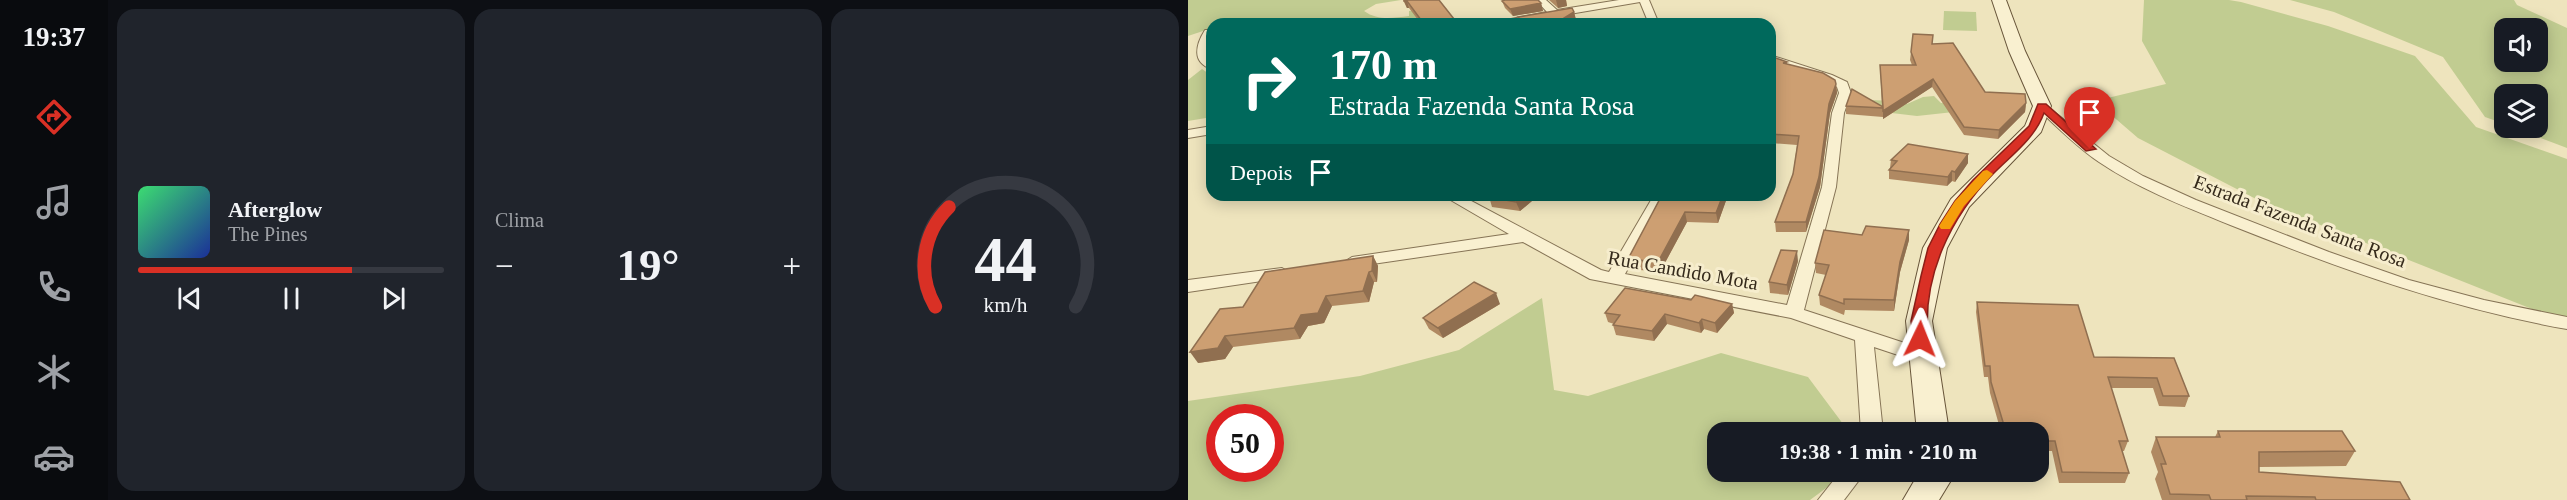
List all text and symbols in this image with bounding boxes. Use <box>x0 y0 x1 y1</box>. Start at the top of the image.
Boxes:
map controls <box>2494 18 2548 138</box>
button: sound <box>2494 18 2548 72</box>
text: 19:37 <box>23 22 86 52</box>
icon: right <box>1230 42 1308 120</box>
text: 170 m <box>1329 42 1438 88</box>
button: layers <box>2494 84 2548 138</box>
pin <box>2064 87 2115 149</box>
text: Estrada Fazenda Santa Rosa <box>1329 91 1634 121</box>
icon: directions <box>33 96 75 138</box>
icon: arrive <box>2073 96 2106 129</box>
icon: arrive <box>1304 156 1337 189</box>
text: Depois <box>1230 160 1292 185</box>
street label: Estrada Fazenda Santa Rosa <box>2191 170 2410 272</box>
icon: music <box>33 181 75 223</box>
text: Afterglow <box>228 197 322 222</box>
text: Clima <box>495 209 544 231</box>
text: The Pines <box>228 223 307 245</box>
text: 44 <box>974 225 1036 294</box>
text: 19° <box>617 240 680 290</box>
street label: Rua Candido Mota <box>1606 246 1760 294</box>
text: − <box>495 248 514 284</box>
text: + <box>782 248 801 284</box>
icon: phone <box>33 266 75 308</box>
icon: previous <box>173 282 206 315</box>
icon: pause <box>275 282 308 315</box>
icon: next <box>377 282 410 315</box>
text: km/h <box>983 293 1027 317</box>
position arrow <box>1888 307 1952 371</box>
icon: climate <box>33 351 75 393</box>
speed limit sign: 50 <box>1206 404 1284 482</box>
icon: car <box>33 436 75 478</box>
text: 19:38 · 1 min · 210 m <box>1779 439 1977 464</box>

